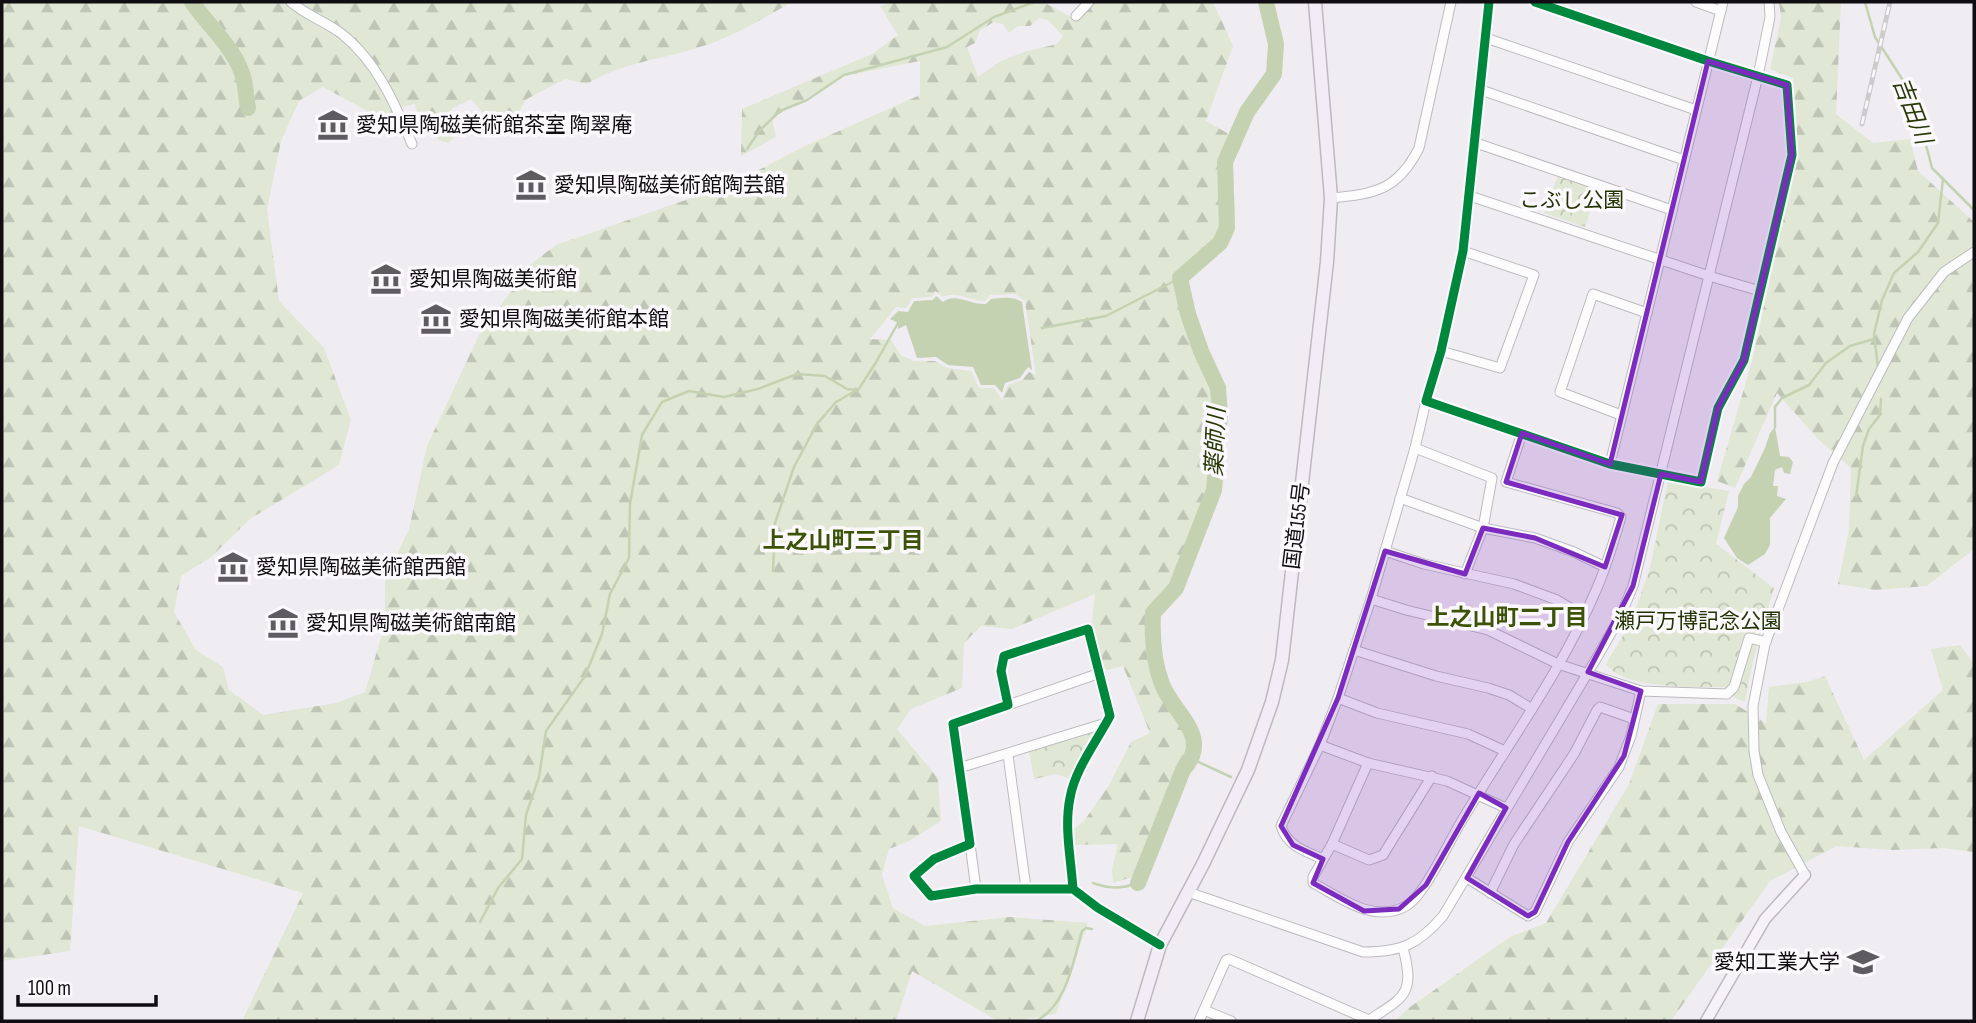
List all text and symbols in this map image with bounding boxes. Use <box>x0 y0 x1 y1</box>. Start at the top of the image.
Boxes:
water label: 吉田川 <box>1887 74 1939 151</box>
museum icon: 愛知県陶磁美術館茶室 陶翠庵 <box>316 108 350 142</box>
place label: 愛知県陶磁美術館茶室 陶翠庵 <box>356 113 632 138</box>
museum icon: 愛知県陶磁美術館陶芸館 <box>514 168 548 202</box>
place label: 愛知県陶磁美術館陶芸館 <box>554 173 785 198</box>
park label: こぶし公園 <box>1520 188 1625 213</box>
museum icon: 愛知県陶磁美術館 <box>369 262 403 296</box>
place label: 愛知県陶磁美術館 <box>409 267 577 292</box>
museum icon: 愛知県陶磁美術館本館 <box>419 302 453 336</box>
place label: 愛知県陶磁美術館本館 <box>459 307 669 332</box>
water label: 薬師川 <box>1201 404 1231 477</box>
street label: 国道155号 <box>1279 481 1315 571</box>
district label: 上之山町三丁目 <box>763 527 924 555</box>
museum icon: 愛知県陶磁美術館西館 <box>216 550 250 584</box>
place label: 愛知県陶磁美術館西館 <box>256 555 466 580</box>
district label: 上之山町二丁目 <box>1427 604 1588 632</box>
museum icon: 愛知県陶磁美術館南館 <box>266 606 300 640</box>
park label: 瀬戸万博記念公園 <box>1614 609 1782 634</box>
place label: 愛知県陶磁美術館南館 <box>306 611 516 636</box>
school or university icon: 愛知工業大学 <box>1846 945 1880 979</box>
place label: 愛知工業大学 <box>1714 950 1840 975</box>
scale bar <box>18 964 156 1008</box>
text: 100 m <box>28 976 71 1001</box>

